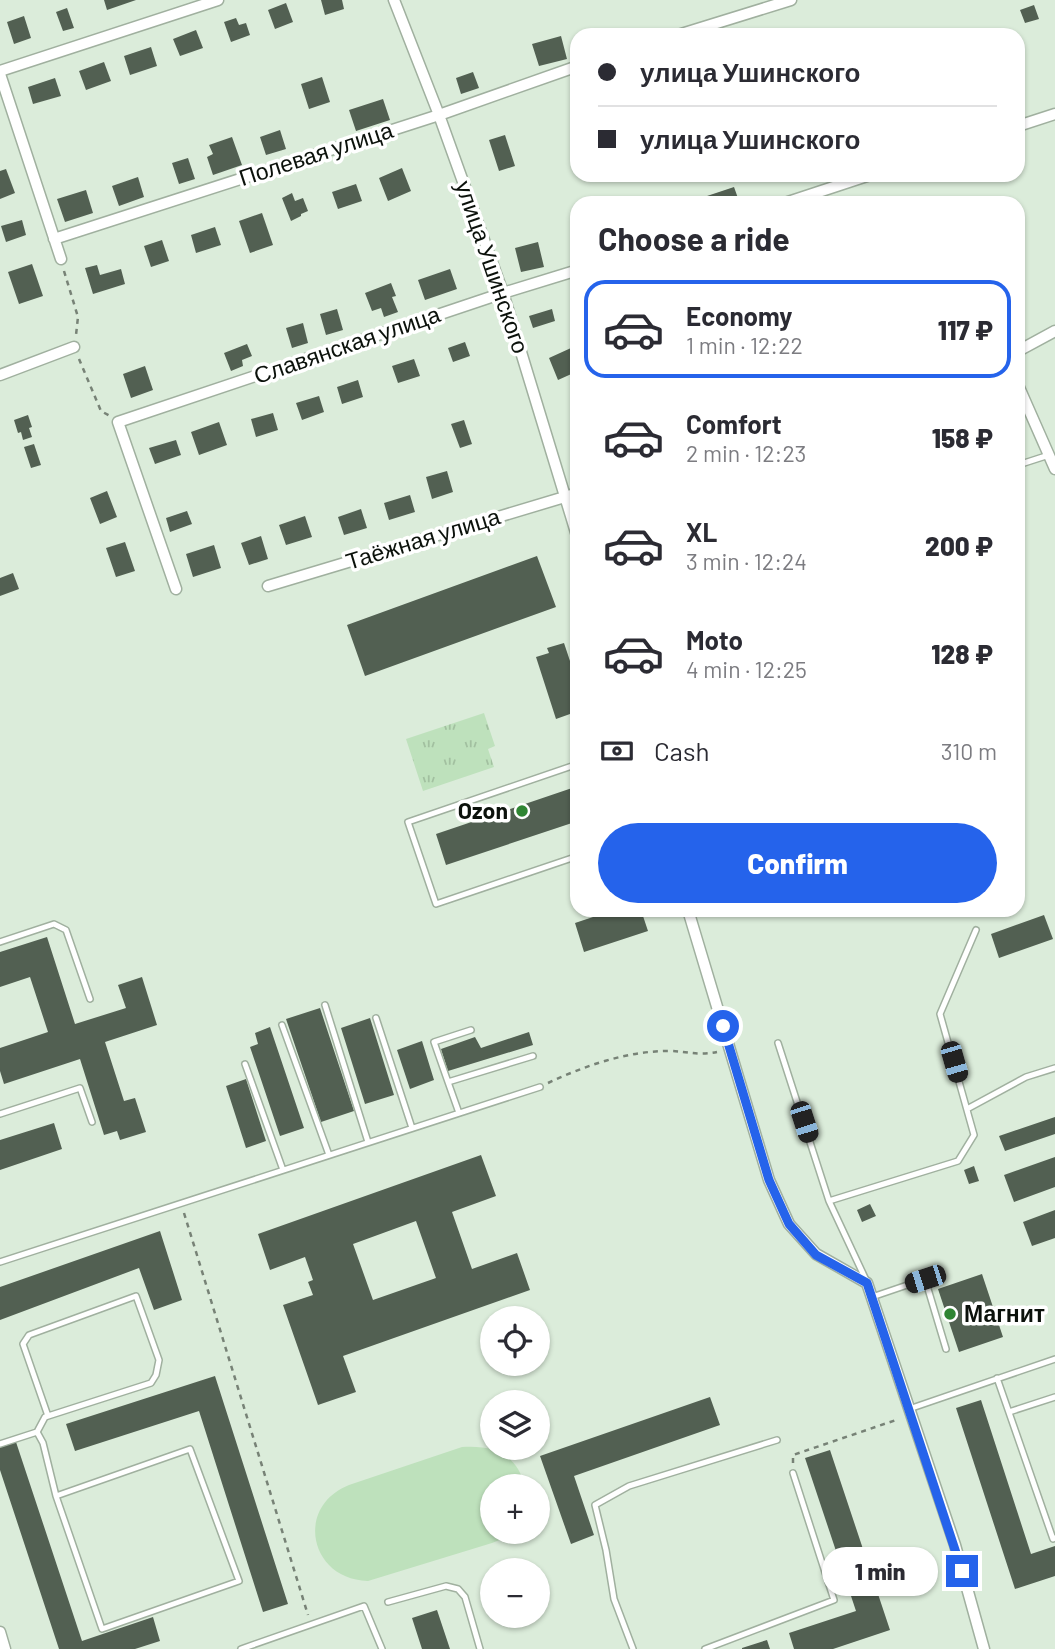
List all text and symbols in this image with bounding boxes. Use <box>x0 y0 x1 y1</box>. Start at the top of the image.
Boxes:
text: улица Ушинского <box>640 56 861 87</box>
street label: Полевая улица <box>235 115 396 191</box>
text: улица Ушинского <box>640 123 861 154</box>
street label: улица Ушинского <box>450 177 536 357</box>
text: Choose a ride <box>598 219 790 257</box>
icon: car <box>602 298 665 361</box>
street label: Славянская улица <box>250 299 444 389</box>
text: Economy <box>686 300 792 331</box>
text: 117 ₽ <box>938 314 993 345</box>
text: 1 min · 12:22 <box>686 331 803 359</box>
icon: car <box>602 406 665 469</box>
text: Comfort <box>686 408 782 439</box>
text: 158 ₽ <box>932 422 993 453</box>
text: 2 min · 12:23 <box>686 439 806 467</box>
street label: Таёжная улица <box>342 501 503 575</box>
icon: car <box>602 514 665 577</box>
text: XL <box>686 516 717 547</box>
text: 200 ₽ <box>925 530 993 561</box>
text: 3 min · 12:24 <box>686 547 807 575</box>
icon: car <box>602 622 665 685</box>
text: Moto <box>686 624 743 655</box>
text: 128 ₽ <box>931 638 993 669</box>
text: 4 min · 12:25 <box>686 655 807 683</box>
icon: cash <box>598 732 636 770</box>
text: Cash <box>654 735 709 766</box>
text: 310 m <box>941 737 997 765</box>
place label: Ozon <box>458 796 508 824</box>
marker: Ozon <box>514 803 530 819</box>
button: Confirm <box>598 823 997 903</box>
route start <box>707 1010 739 1042</box>
car <box>939 1039 970 1085</box>
car <box>788 1099 821 1145</box>
car <box>902 1263 949 1295</box>
place label: Магнит <box>964 1299 1045 1327</box>
map controls <box>480 1306 550 1628</box>
button: locate <box>480 1306 550 1376</box>
marker: Магнит <box>942 1306 958 1322</box>
button: layers <box>480 1390 550 1460</box>
button: + <box>480 1474 550 1544</box>
callout: 1 min <box>822 1546 937 1596</box>
route end <box>946 1555 978 1587</box>
text: 1 min <box>855 1557 905 1585</box>
button: − <box>480 1558 550 1628</box>

